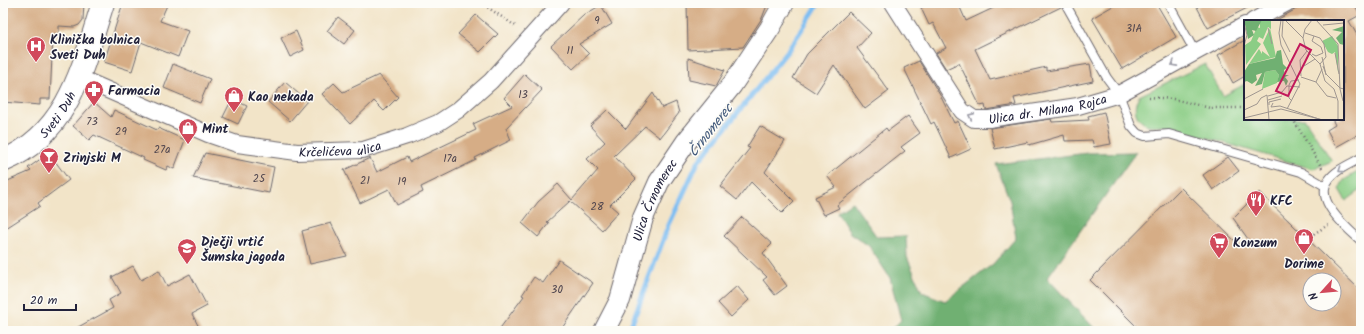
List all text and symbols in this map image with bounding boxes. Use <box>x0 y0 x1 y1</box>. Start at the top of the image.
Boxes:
house number: 9 <box>594 12 600 30</box>
house number: 31A <box>1126 20 1143 38</box>
inset map <box>1244 20 1344 120</box>
place label: Klinička bolnica Sveti Duh <box>50 30 140 66</box>
hospital icon: Klinička bolnica Sveti Duh <box>25 35 47 63</box>
house number: 11 <box>567 42 573 60</box>
one-way arrow <box>1171 59 1178 66</box>
pharmacy icon: Farmacia <box>83 79 105 107</box>
place label: Farmacia <box>108 81 160 102</box>
shop icon: Kao nekada <box>223 85 245 113</box>
house number: 13 <box>518 86 528 104</box>
place label: Kao nekada <box>248 87 314 108</box>
street label: Sveti Duh <box>35 88 83 144</box>
street label: Ulica dr. Milana Rojca <box>987 89 1110 131</box>
water label: Črnomerec <box>683 98 740 162</box>
house number: 73 <box>86 113 98 131</box>
one-way arrow <box>968 113 975 121</box>
shop icon: Mint <box>177 117 199 145</box>
place label: Mint <box>202 119 228 140</box>
house number: 29 <box>115 123 128 141</box>
street label: Krčelićeva ulica <box>298 136 384 164</box>
house number: 27a <box>154 141 170 159</box>
bar icon: Zrinjski M <box>38 146 60 174</box>
place label: Zrinjski M <box>63 148 121 169</box>
house number: 17a <box>443 150 457 168</box>
street label: Ulica Črnomerec <box>628 155 684 244</box>
one-way arrow <box>1338 165 1345 173</box>
house number: 25 <box>253 170 266 188</box>
house number: 21 <box>360 172 370 190</box>
house number: 19 <box>398 173 407 191</box>
restaurant icon: KFC <box>1245 189 1267 217</box>
place label: KFC <box>1270 191 1293 212</box>
house number: 28 <box>590 198 604 216</box>
shop icon: Dorime <box>1293 227 1315 255</box>
supermarket icon: Konzum <box>1208 231 1230 259</box>
place label: Dječji vrtić Šumska jagoda <box>201 232 285 268</box>
place label: Konzum <box>1233 233 1278 254</box>
school or university icon: Dječji vrtić Šumska jagoda <box>176 237 198 265</box>
place label: Dorime <box>1284 254 1324 275</box>
north arrow <box>1302 272 1342 312</box>
house number: 30 <box>551 281 563 299</box>
scale bar <box>24 286 76 312</box>
text: N <box>1304 289 1324 303</box>
text: 20 m <box>30 291 58 310</box>

